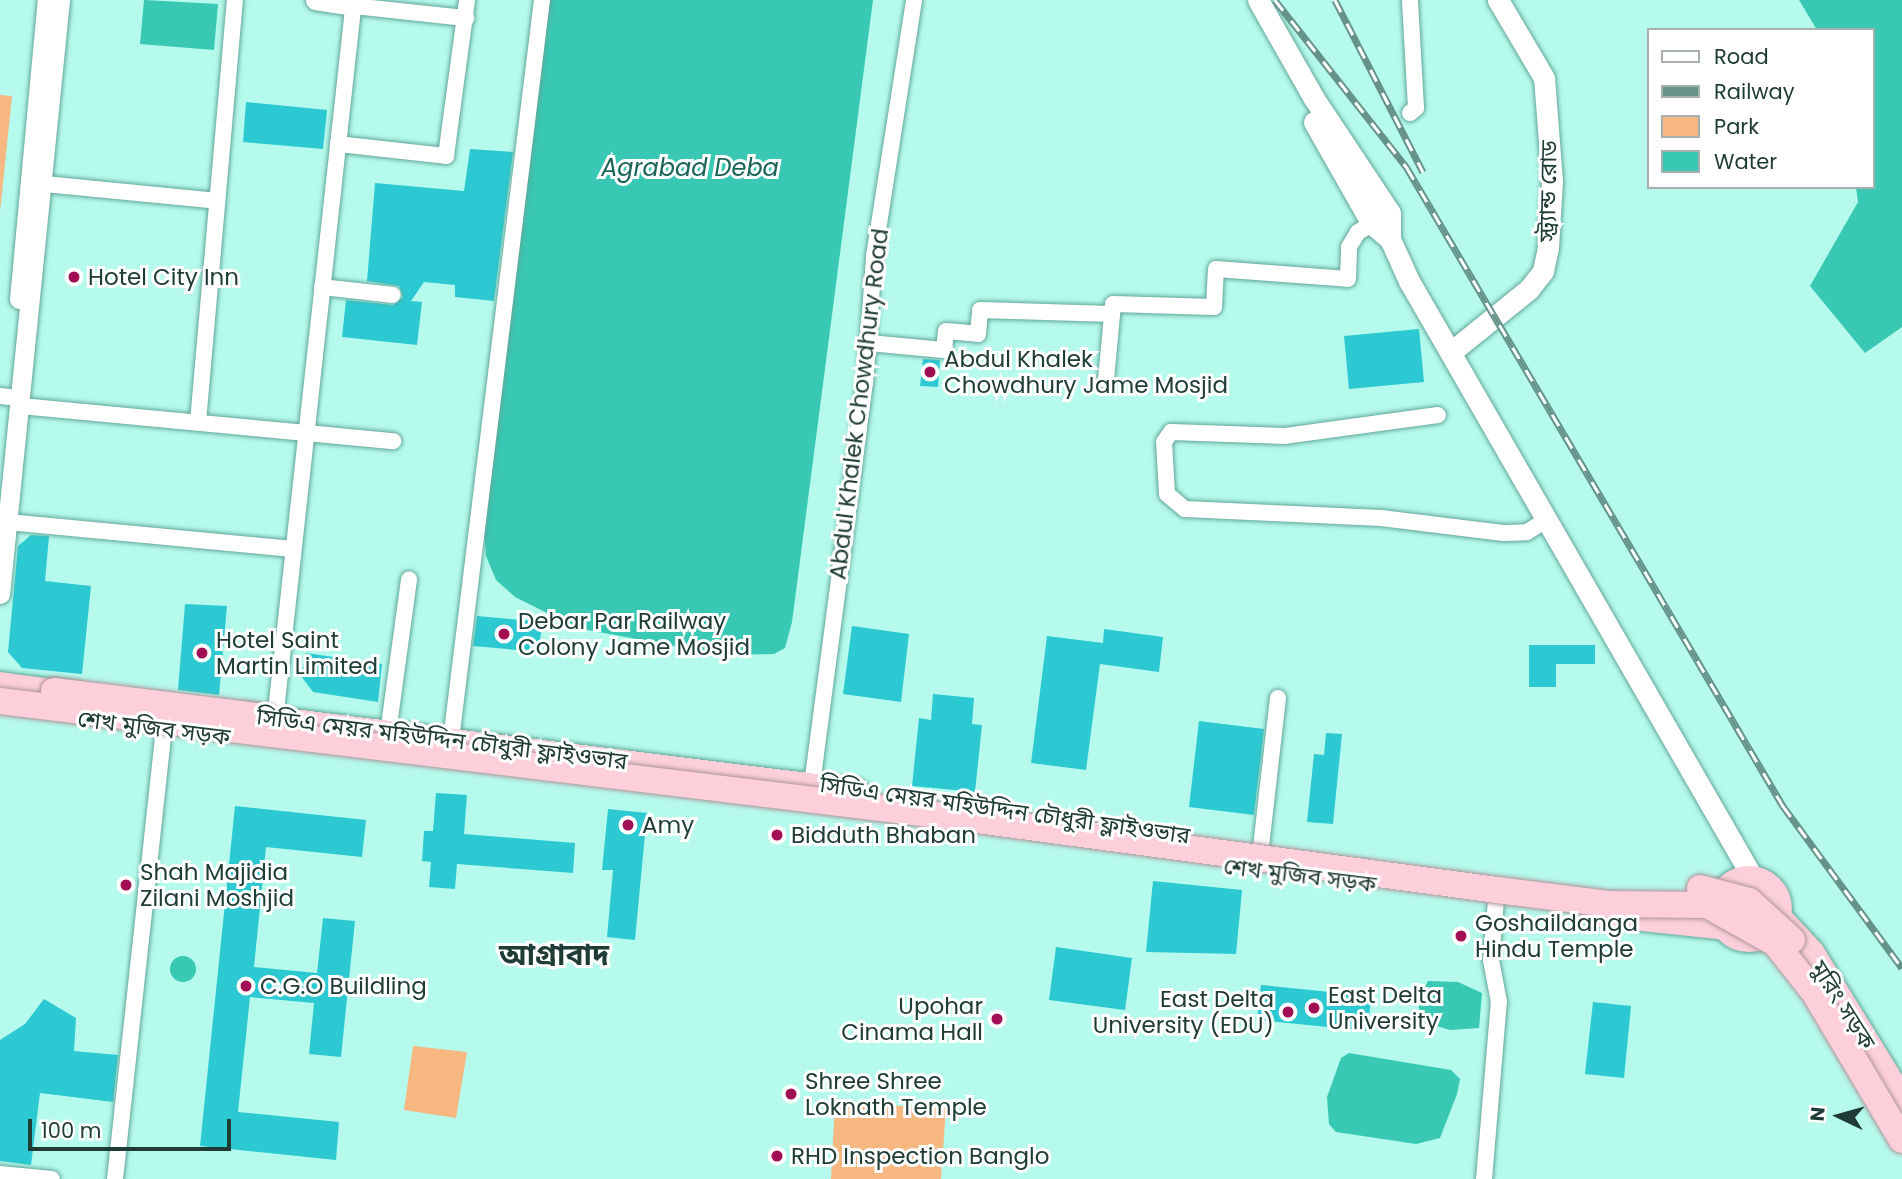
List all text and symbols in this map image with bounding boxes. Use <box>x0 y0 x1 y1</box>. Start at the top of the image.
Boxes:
legend <box>1646 28 1874 189</box>
text: Road <box>1714 42 1769 71</box>
text: Railway <box>1714 77 1795 106</box>
text: Park <box>1714 112 1759 141</box>
street label: স্ট্র্যান্ড রোড <box>1533 140 1563 242</box>
text: Water <box>1714 147 1777 176</box>
water label: Agrabad Deba <box>601 154 779 182</box>
street label: Abdul Khalek Chowdhury Road <box>824 227 894 581</box>
place label: Hotel City Inn <box>88 263 239 291</box>
marker: Hotel City Inn <box>66 269 82 285</box>
place label: Abdul Khalek Chowdhury Jame Mosjid <box>944 345 1228 399</box>
marker: Abdul Khalek Chowdhury Jame Mosjid <box>922 364 938 380</box>
place label: Debar Par Railway Colony Jame Mosjid <box>518 607 750 661</box>
place label: Hotel Saint Martin Limited <box>216 626 378 680</box>
marker: Debar Par Railway Colony Jame Mosjid <box>496 626 512 642</box>
marker: Hotel Saint Martin Limited <box>194 645 210 661</box>
street label: সিডিএ মেয়র মহিউদ্দিন চৌধুরী ফ্লাইওভার <box>255 703 629 775</box>
street label: শেখ মুজিব সড়ক <box>76 705 232 751</box>
street label: সিডিএ মেয়র মহিউদ্দিন চৌধুরী ফ্লাইওভার <box>818 770 1192 850</box>
place label: Amy <box>642 811 694 839</box>
marker: Amy <box>620 817 636 833</box>
place label: Bidduth Bhaban <box>791 821 976 849</box>
marker: Bidduth Bhaban <box>769 827 785 843</box>
street label: শেখ মুজিব সড়ক <box>1222 852 1378 898</box>
place label: Shah Majidia Zilani Moshjid <box>140 858 294 912</box>
marker: Shah Majidia Zilani Moshjid <box>118 877 134 893</box>
place label: Goshaildanga Hindu Temple <box>1475 909 1638 963</box>
marker: Goshaildanga Hindu Temple <box>1453 928 1469 944</box>
district label: আগ্রাবাদ <box>499 937 609 973</box>
street label: মুরিং সড়ক <box>1805 956 1881 1054</box>
place label: C.G.O Buildling <box>260 972 427 1000</box>
marker: C.G.O Buildling <box>238 978 254 994</box>
place label: East Delta University <box>1328 981 1442 1035</box>
place label: East Delta University (EDU) <box>1093 985 1274 1039</box>
place label: Upohar Cinama Hall <box>841 992 983 1046</box>
marker: East Delta University <box>1306 1000 1322 1016</box>
marker: East Delta University (EDU) <box>1280 1004 1296 1020</box>
marker: Upohar Cinama Hall <box>989 1011 1005 1027</box>
place label: Shree Shree Loknath Temple <box>805 1067 987 1121</box>
north arrow <box>1804 1081 1874 1151</box>
marker: Shree Shree Loknath Temple <box>783 1086 799 1102</box>
scale bar <box>32 1106 234 1150</box>
text: N <box>1804 1106 1832 1122</box>
text: 100 m <box>41 1116 101 1145</box>
place label: RHD Inspection Banglo <box>791 1142 1049 1170</box>
marker: RHD Inspection Banglo <box>769 1148 785 1164</box>

